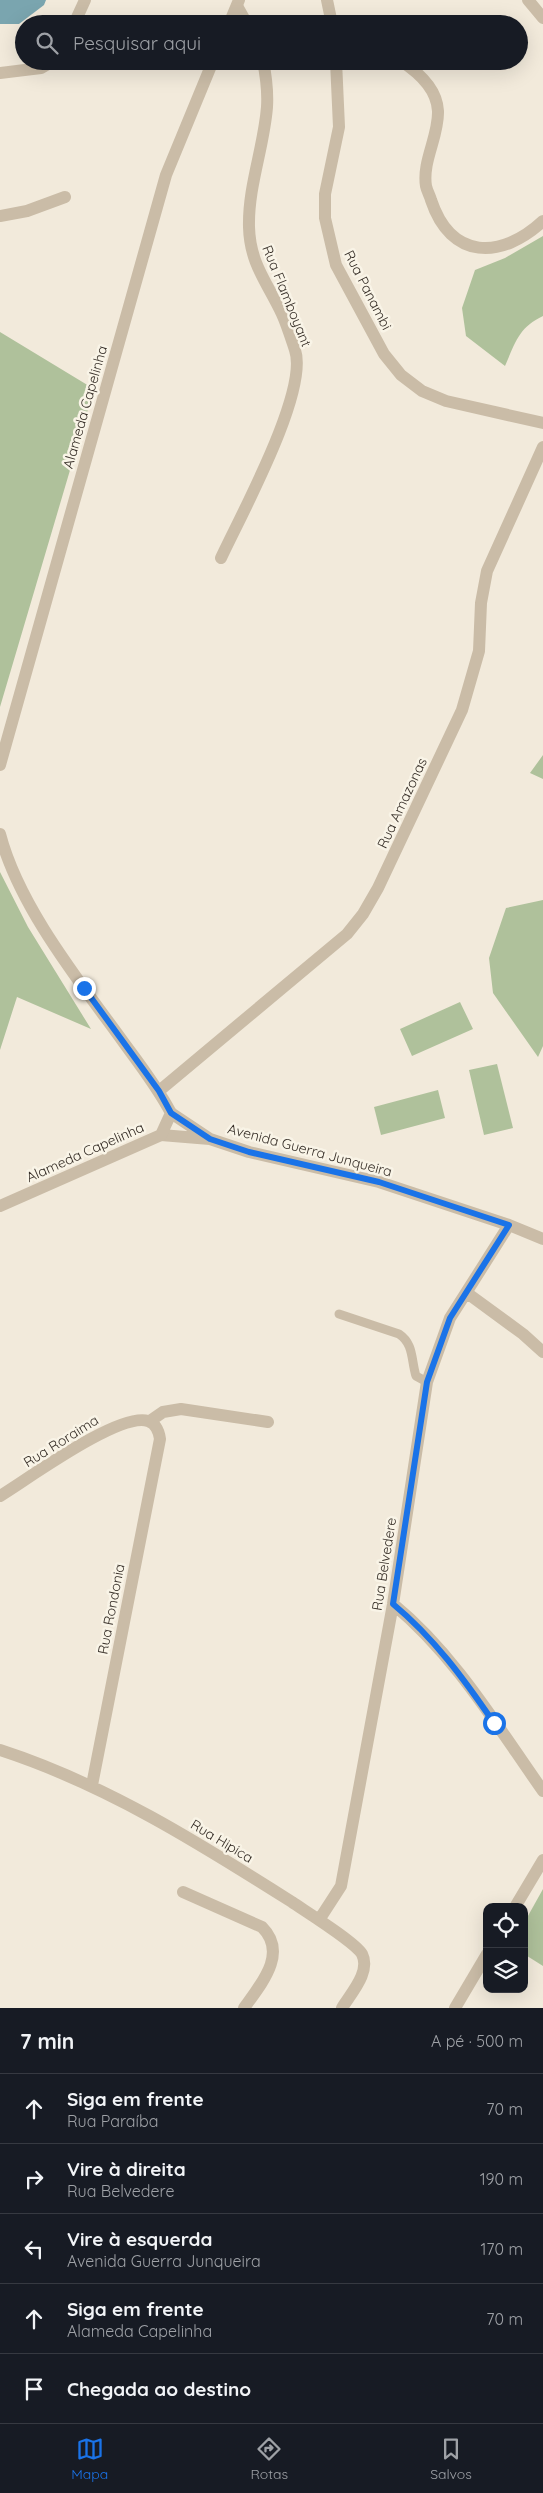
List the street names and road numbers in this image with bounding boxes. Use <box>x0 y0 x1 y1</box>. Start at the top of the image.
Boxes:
street label: Rua Flamboyant <box>258 243 316 350</box>
street label: Rua Panambi <box>340 247 396 333</box>
street label: Alameda Capelinha <box>59 343 111 471</box>
street label: Rua Amazonas <box>373 755 431 851</box>
street label: Alameda Capelinha <box>23 1118 147 1186</box>
street label: Avenida Guerra Junqueira <box>226 1119 394 1181</box>
street label: Rua Roraima <box>20 1411 102 1471</box>
street label: Rua Belvedere <box>368 1516 400 1612</box>
street label: Rua Rondonia <box>93 1562 129 1656</box>
street label: Rua Hipica <box>187 1815 257 1867</box>

